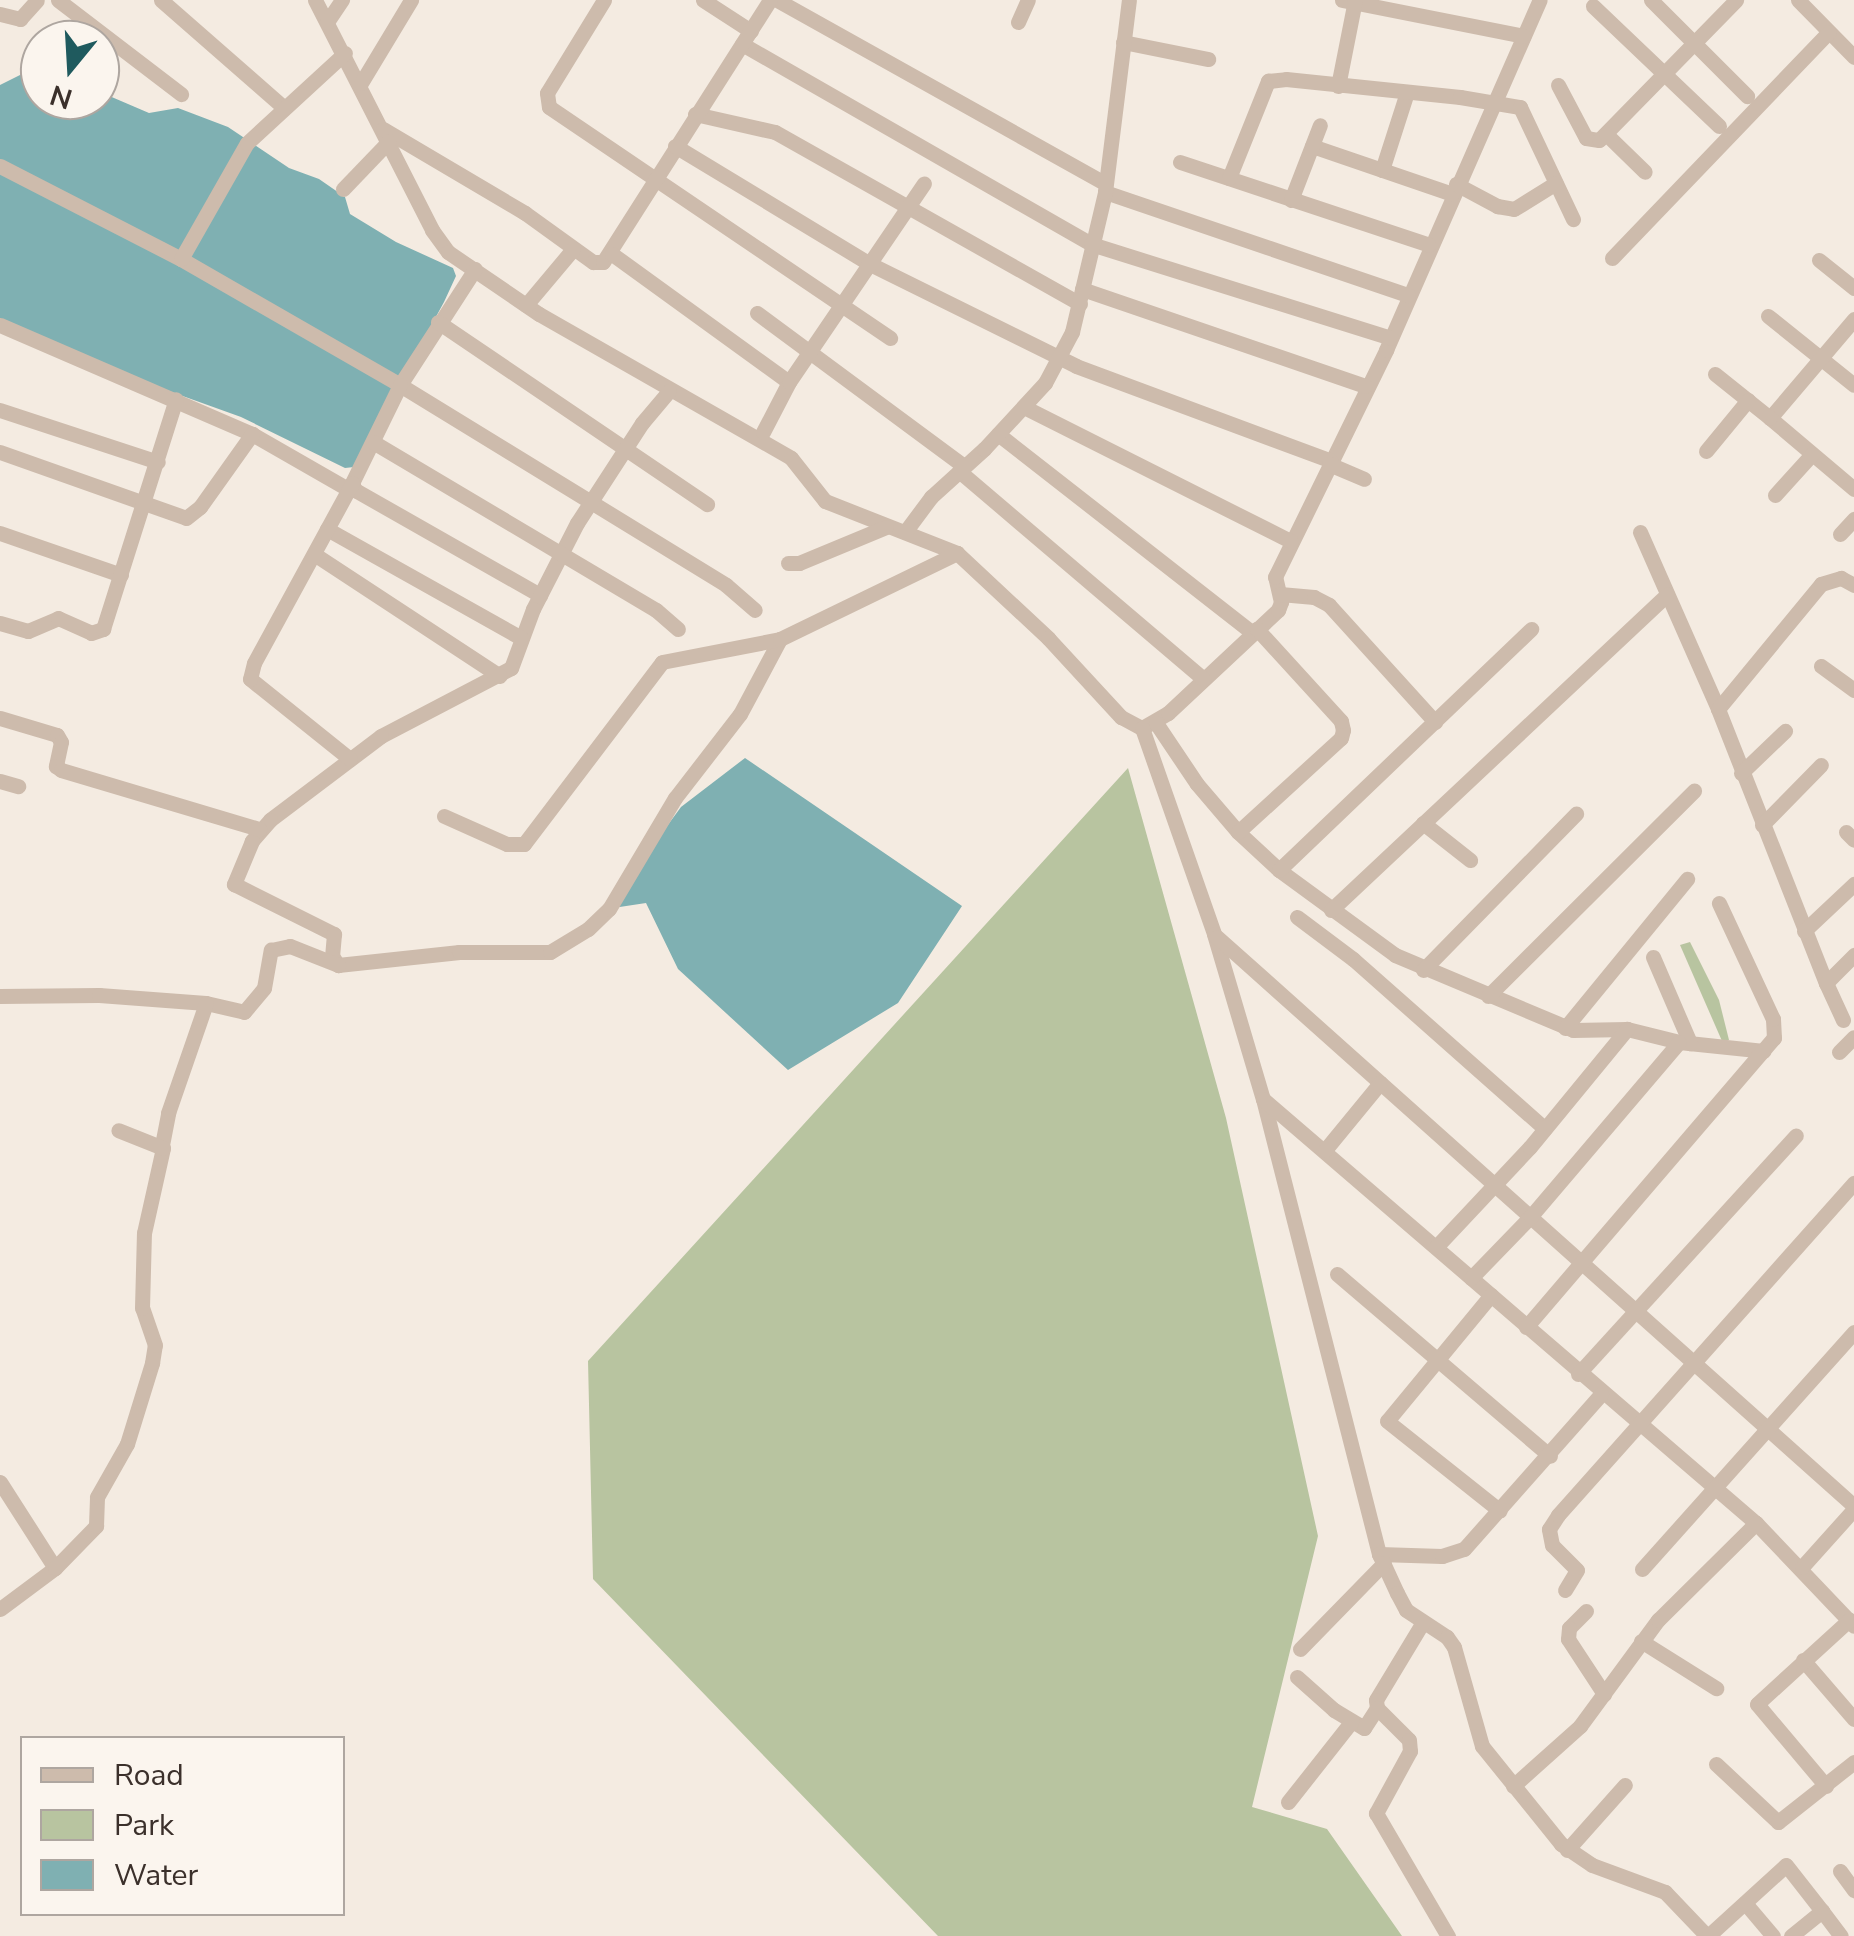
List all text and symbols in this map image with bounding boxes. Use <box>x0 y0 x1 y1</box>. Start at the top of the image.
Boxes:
north arrow <box>20 20 120 120</box>
text: N <box>46 75 77 118</box>
legend <box>20 1736 345 1916</box>
text: Road <box>114 1755 184 1796</box>
text: Park <box>114 1805 174 1846</box>
text: Water <box>114 1855 198 1896</box>

